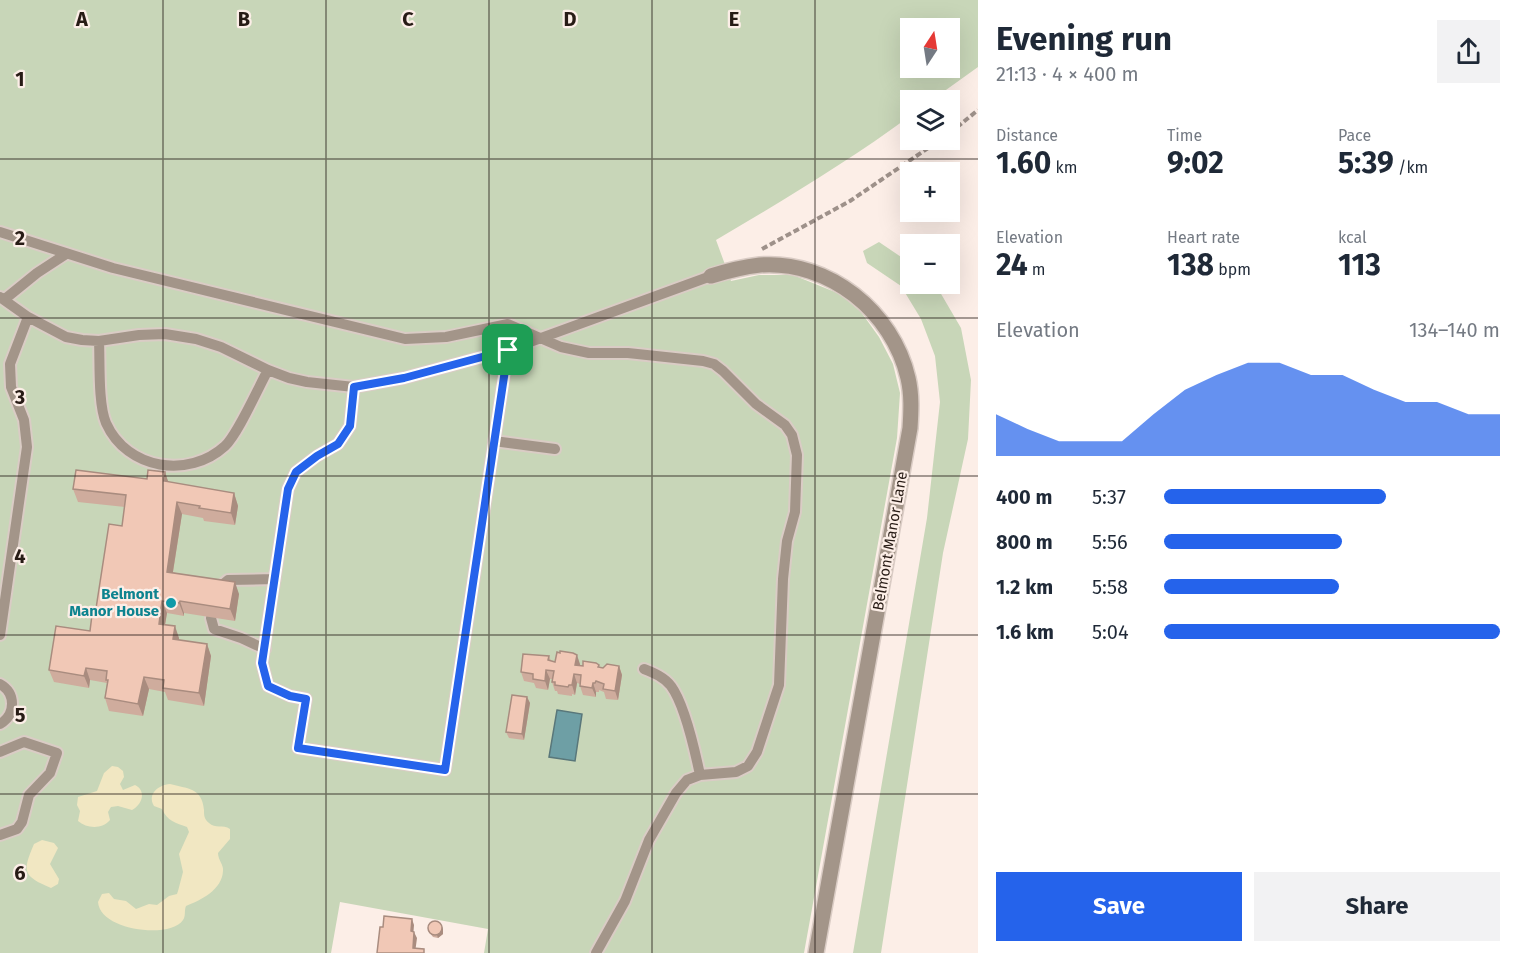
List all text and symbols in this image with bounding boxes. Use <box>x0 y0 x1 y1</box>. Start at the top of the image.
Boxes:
text: A <box>75 7 89 31</box>
text: B <box>238 7 250 31</box>
text: C <box>402 7 414 31</box>
text: D <box>563 7 577 31</box>
text: E <box>729 7 739 31</box>
north arrow <box>900 18 960 78</box>
map controls <box>900 18 960 294</box>
text: Evening run <box>996 19 1172 59</box>
button: share <box>1437 20 1500 83</box>
text: 21:13 · 4 × 400 m <box>996 62 1139 86</box>
text: 1 <box>15 67 25 91</box>
button: layers <box>900 90 960 150</box>
text: Distance <box>996 126 1058 145</box>
text: Time <box>1167 126 1202 145</box>
text: Pace <box>1338 126 1371 145</box>
text: 1.60 <box>996 145 1051 181</box>
text: 9:02 <box>1167 145 1224 181</box>
text: 5:39 <box>1338 145 1394 181</box>
text: km <box>1051 158 1077 177</box>
text: /km <box>1394 158 1428 177</box>
button: + <box>900 162 960 222</box>
text: 2 <box>15 226 25 250</box>
text: Elevation <box>996 228 1063 247</box>
text: Heart rate <box>1167 228 1240 247</box>
text: kcal <box>1338 228 1367 247</box>
button: − <box>900 234 960 294</box>
text: 24 <box>996 247 1028 283</box>
text: 138 <box>1167 247 1214 283</box>
text: 113 <box>1338 247 1381 283</box>
text: m <box>1028 260 1046 279</box>
text: bpm <box>1214 260 1251 279</box>
text: Elevation <box>996 318 1080 342</box>
text: 134–140 m <box>1409 318 1500 342</box>
pin <box>482 324 533 375</box>
icon: arrive <box>491 333 524 366</box>
text: 3 <box>14 385 25 409</box>
street label: Belmont Manor Lane <box>869 470 911 612</box>
text: 400 m <box>996 485 1052 509</box>
text: 5:37 <box>1092 485 1126 509</box>
text: 800 m <box>996 530 1053 554</box>
text: 5:56 <box>1092 530 1128 554</box>
text: 4 <box>14 544 26 568</box>
text: 1.2 km <box>996 575 1053 599</box>
text: 5:58 <box>1092 575 1128 599</box>
place label: Belmont Manor House <box>69 585 159 620</box>
marker: Belmont Manor House <box>164 596 178 610</box>
text: 1.6 km <box>996 620 1054 644</box>
text: 5:04 <box>1092 620 1129 644</box>
text: 5 <box>15 703 26 727</box>
text: 6 <box>14 861 26 885</box>
button: Save <box>996 872 1242 941</box>
button: Share <box>1254 872 1500 941</box>

